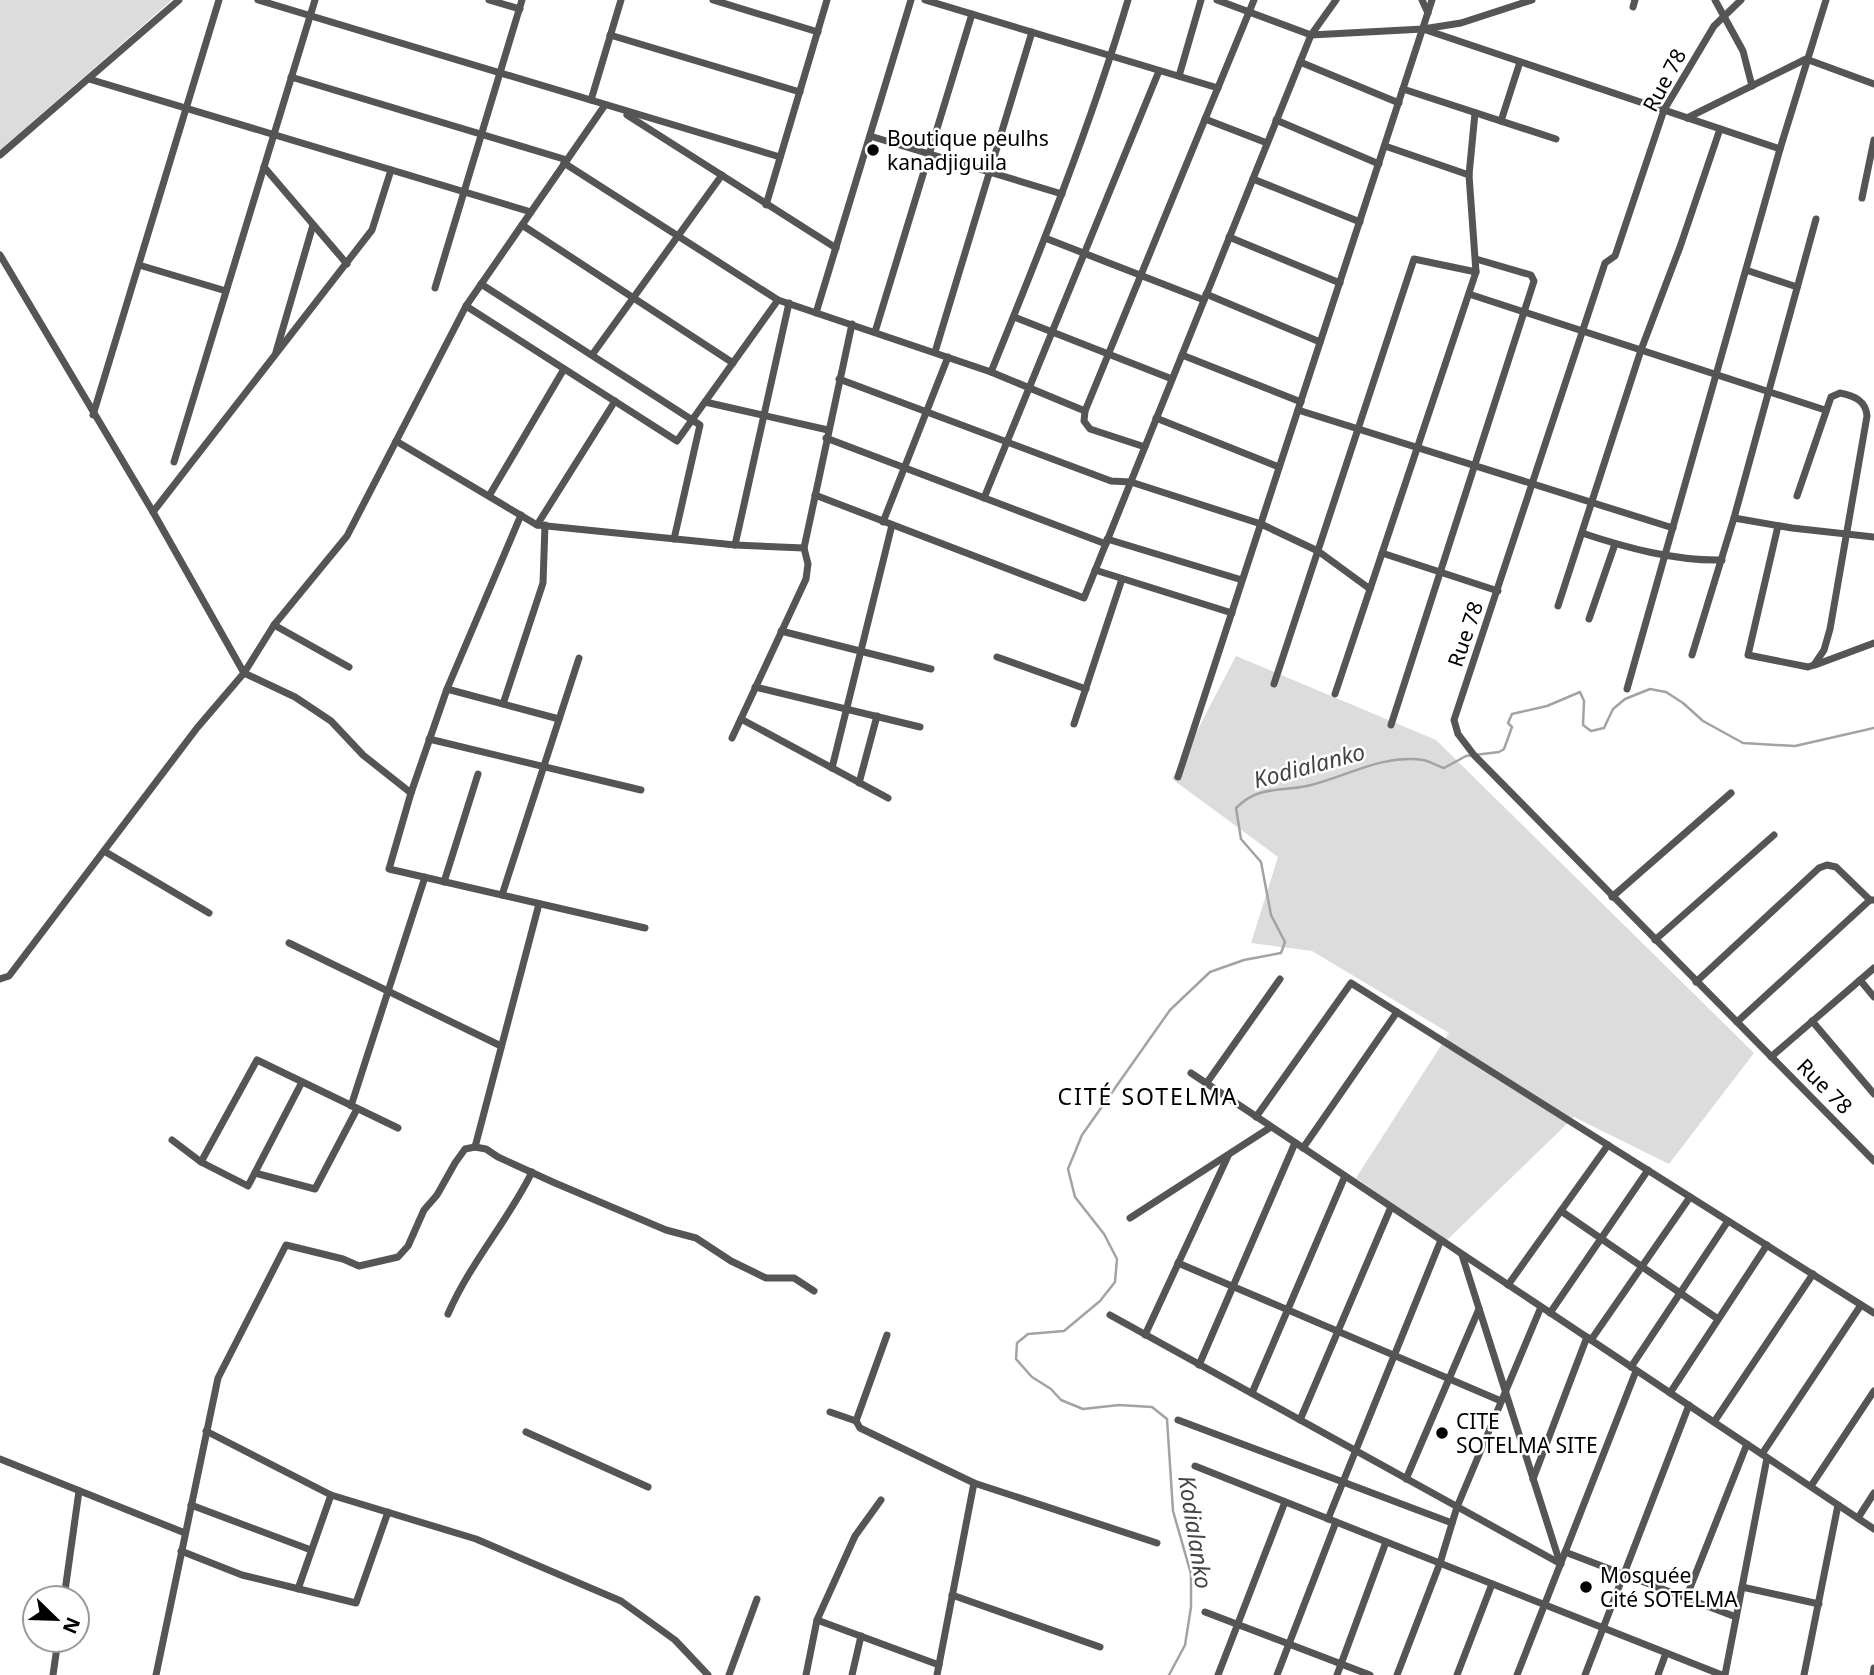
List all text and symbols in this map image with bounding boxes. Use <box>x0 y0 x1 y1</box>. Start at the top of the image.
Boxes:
street label: Rue 78 <box>1636 44 1692 116</box>
place label: Boutique peulhs kanadjiguila <box>887 124 1049 176</box>
marker: Boutique peulhs kanadjiguila <box>865 142 881 158</box>
street label: Rue 78 <box>1441 598 1489 670</box>
water label: Kodialanko <box>1250 735 1368 795</box>
street label: Rue 78 <box>1791 1052 1859 1120</box>
district label: CITÉ SOTELMA <box>1058 1080 1238 1112</box>
place label: CITE SOTELMA SITE <box>1456 1407 1598 1459</box>
marker: CITE SOTELMA SITE <box>1434 1425 1450 1441</box>
water label: Kodialanko <box>1171 1473 1221 1591</box>
place label: Mosquée Cité SOTELMA <box>1600 1561 1738 1613</box>
marker: Mosquée Cité SOTELMA <box>1578 1579 1594 1595</box>
north arrow <box>21 1584 91 1654</box>
text: N <box>57 1613 87 1638</box>

